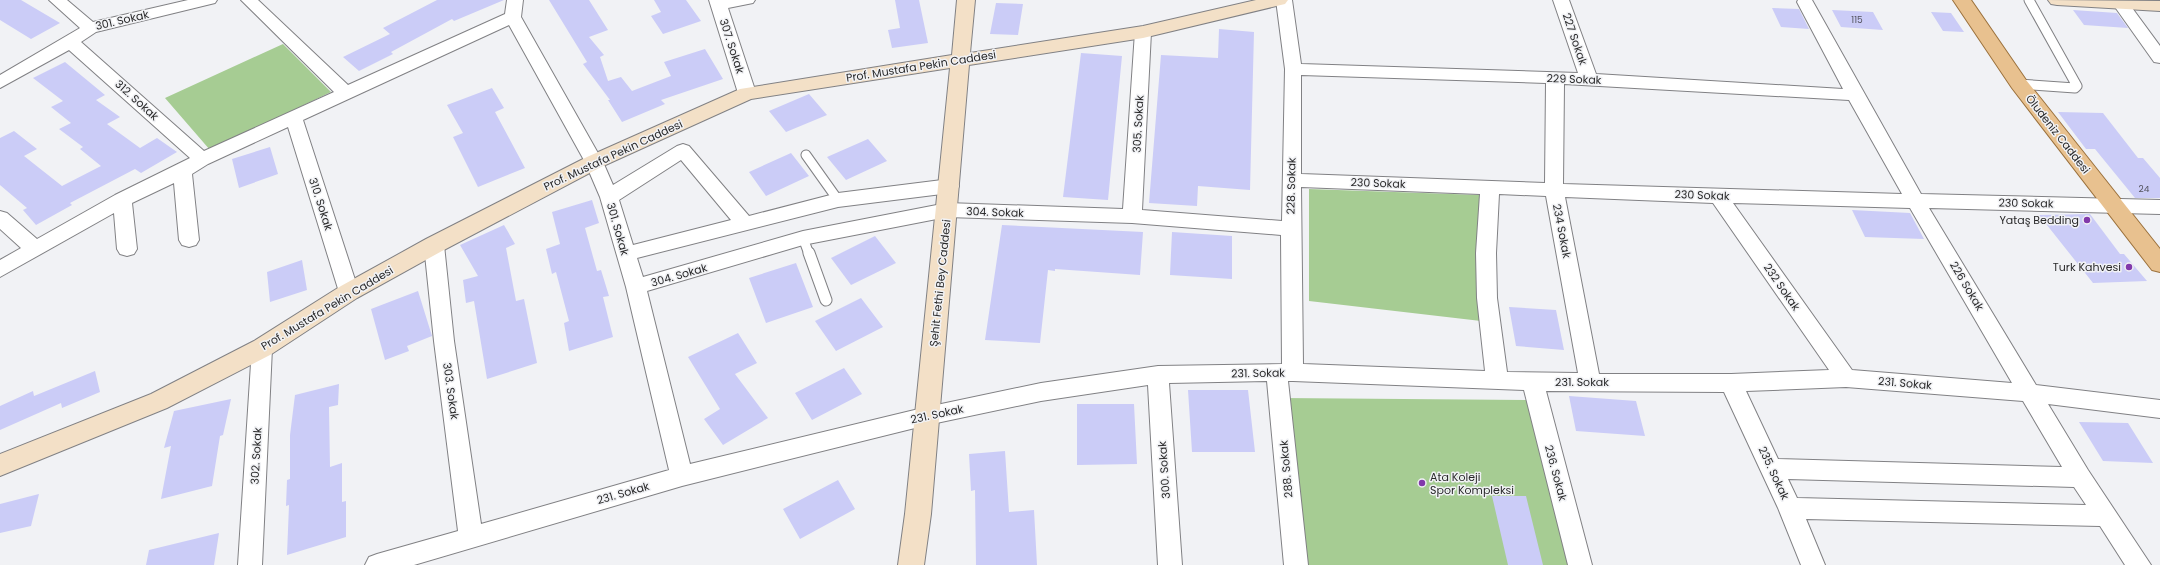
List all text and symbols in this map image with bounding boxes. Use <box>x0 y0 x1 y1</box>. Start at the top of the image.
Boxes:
street label: 301. Sokak <box>94 6 151 34</box>
street label: 227 Sokak <box>1559 11 1591 67</box>
house number: 115 <box>1851 14 1863 26</box>
street label: 307. Sokak <box>716 16 749 76</box>
street label: Prof. Mustafa Pekin Caddesi <box>845 46 997 86</box>
street label: 229 Sokak <box>1546 70 1602 88</box>
street label: 312. Sokak <box>112 76 163 124</box>
street label: Öludeniz Caddesi <box>2022 91 2094 177</box>
street label: 305. Sokak <box>1128 94 1148 153</box>
street label: Prof. Mustafa Pekin Caddesi <box>541 116 685 194</box>
street label: 228. Sokak <box>1283 157 1300 215</box>
street label: 230 Sokak <box>1350 174 1406 192</box>
street label: 310. Sokak <box>305 176 337 233</box>
house number: 24 <box>2139 183 2150 195</box>
street label: 230 Sokak <box>1674 186 1730 204</box>
street label: 230 Sokak <box>1998 195 2054 211</box>
street label: 301. Sokak <box>603 201 633 258</box>
street label: 304. Sokak <box>966 203 1024 221</box>
street label: 234 Sokak <box>1549 203 1575 260</box>
place label: Yataş Bedding <box>1999 212 2079 228</box>
marker: Yataş Bedding <box>2082 215 2092 225</box>
street label: Şehit Fethi Bey Caddesi <box>925 218 955 347</box>
street label: 226 Sokak <box>1946 258 1988 314</box>
street label: 304. Sokak <box>649 259 709 291</box>
place label: Turk Kahvesi <box>2053 259 2121 275</box>
street label: 232 Sokak <box>1760 260 1804 314</box>
street label: Prof. Mustafa Pekin Caddesi <box>258 262 396 354</box>
marker: Turk Kahvesi <box>2124 262 2134 272</box>
street label: 303. Sokak <box>439 361 463 421</box>
street label: 231. Sokak <box>1231 365 1285 381</box>
street label: 231. Sokak <box>1877 373 1933 393</box>
street label: 231. Sokak <box>1555 374 1609 390</box>
street label: 231. Sokak <box>909 401 965 427</box>
street label: 302. Sokak <box>247 427 266 485</box>
street label: 288. Sokak <box>1275 439 1296 498</box>
street label: 300. Sokak <box>1154 440 1174 499</box>
street label: 236. Sokak <box>1541 443 1571 503</box>
street label: 235. Sokak <box>1755 444 1793 503</box>
place label: Ata Koleji Spor Kompleksi <box>1430 469 1514 498</box>
street label: 231. Sokak <box>595 478 651 508</box>
marker: Ata Koleji Spor Kompleksi <box>1417 478 1427 488</box>

